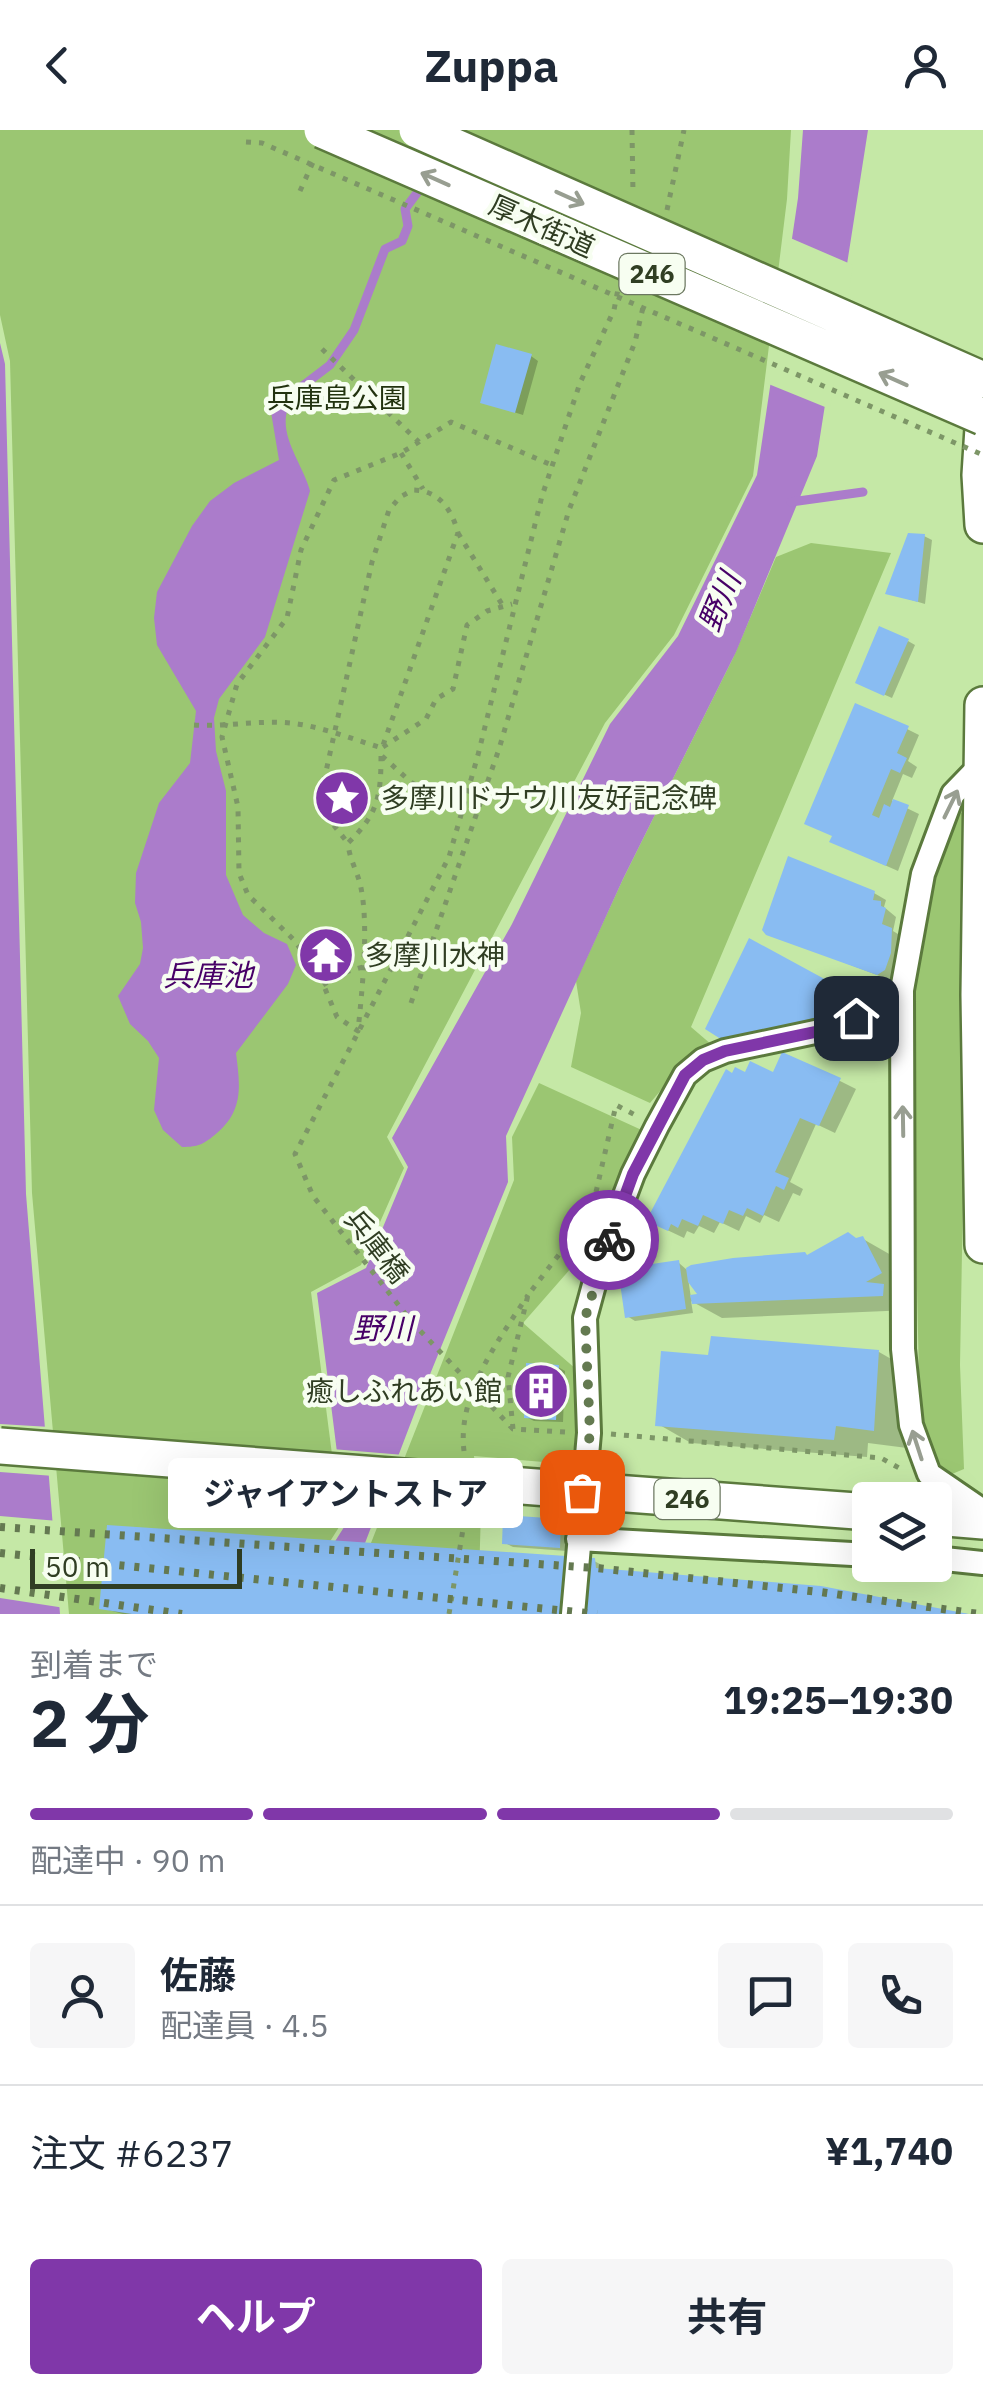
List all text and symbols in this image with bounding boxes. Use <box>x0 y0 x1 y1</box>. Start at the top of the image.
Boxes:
text: Zuppa <box>424 36 559 94</box>
icon: back <box>30 38 85 93</box>
icon: person <box>898 38 953 93</box>
one-way arrow <box>420 169 451 187</box>
street label: 厚木街道 <box>484 186 601 265</box>
one-way arrow <box>554 190 585 208</box>
road number: 246 <box>620 254 684 294</box>
one-way arrow <box>878 369 909 387</box>
park label: 兵庫島公園 <box>267 379 407 416</box>
water label: 野川 <box>689 563 749 637</box>
place icon: 多摩川ドナウ川友好記念碑 <box>312 768 372 828</box>
place label: 多摩川ドナウ川友好記念碑 <box>381 779 717 816</box>
one-way arrow <box>943 789 962 819</box>
temple icon: 多摩川水神 <box>296 925 356 985</box>
place label: 多摩川水神 <box>365 936 505 973</box>
water label: 兵庫池 <box>163 955 256 994</box>
pin <box>814 976 899 1061</box>
icon: home <box>829 991 884 1046</box>
one-way arrow <box>894 1105 912 1138</box>
courier <box>559 1190 659 1290</box>
street label: 兵庫橋 <box>337 1201 418 1290</box>
icon: bike <box>582 1213 637 1268</box>
water label: 野川 <box>353 1308 416 1347</box>
building icon: 癒しふれあい館 <box>511 1361 571 1421</box>
place label: 癒しふれあい館 <box>306 1372 502 1409</box>
one-way arrow <box>906 1429 924 1461</box>
pin <box>540 1450 625 1535</box>
callout: ジャイアントストア <box>167 1457 522 1527</box>
icon: bag <box>555 1465 610 1520</box>
text: ジャイアントストア <box>203 1472 488 1514</box>
road number: 246 <box>654 1479 720 1519</box>
map controls <box>852 1482 952 1582</box>
button: layers <box>852 1482 952 1582</box>
scale bar <box>30 1544 242 1588</box>
text: 50 m <box>45 1548 110 1585</box>
text: 到着まで <box>30 1643 158 1685</box>
text: 19:25–19:30 <box>723 1675 953 1724</box>
text: 2 分 <box>30 1680 149 1765</box>
text: 配達中 · 90 m <box>30 1839 225 1881</box>
button: person <box>30 1943 135 2048</box>
button: chat <box>718 1943 823 2048</box>
button: phone <box>848 1943 953 2048</box>
text: 佐藤 <box>160 1950 236 1999</box>
text: 配達員 · 4.5 <box>160 2004 329 2046</box>
text: ¥1,740 <box>825 2126 953 2175</box>
text: 注文 #6237 <box>30 2128 233 2177</box>
button: ヘルプ <box>30 2259 482 2374</box>
button: 共有 <box>502 2259 953 2374</box>

